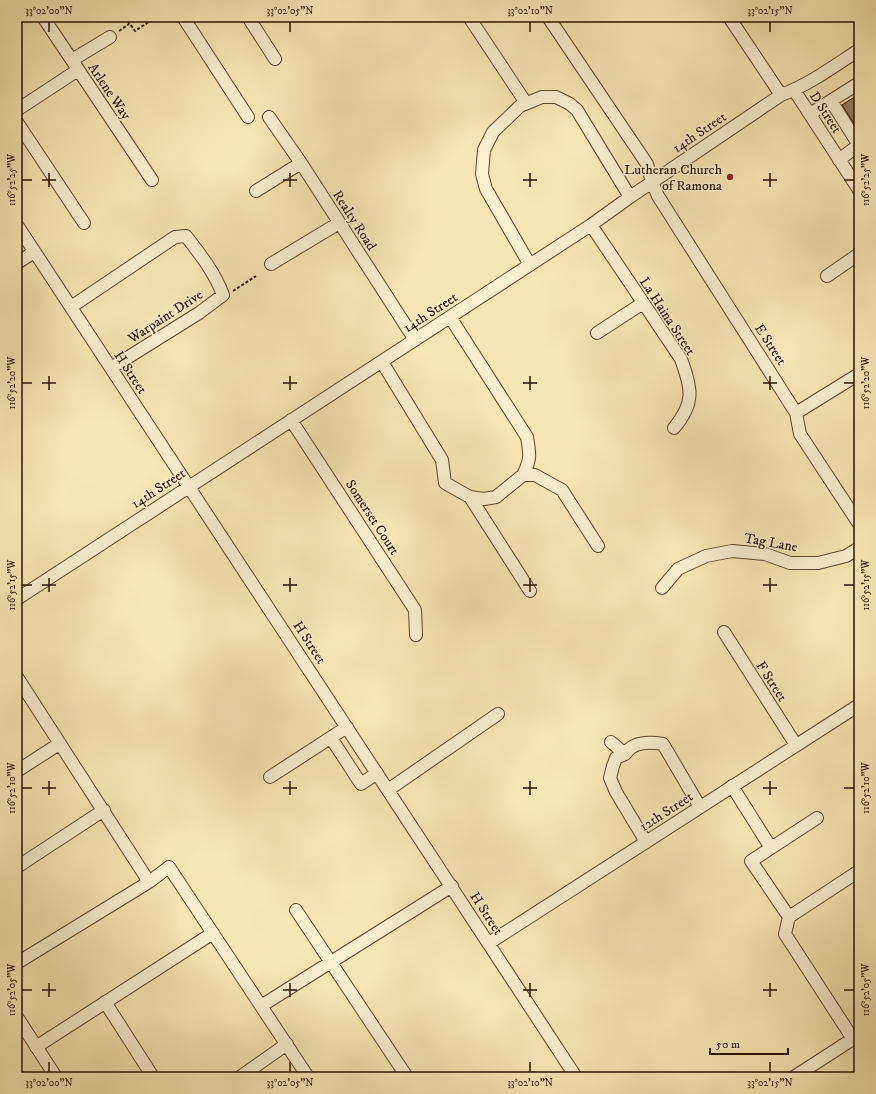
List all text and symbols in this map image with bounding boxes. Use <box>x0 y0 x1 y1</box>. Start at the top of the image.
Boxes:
text: 33°02'00"N <box>25 5 73 17</box>
text: 33°02'05"N <box>266 5 314 17</box>
text: 33°02'10"N <box>507 5 553 17</box>
text: 33°02'15"N <box>747 5 793 17</box>
street label: Arlene Way <box>84 60 135 124</box>
street label: D Street <box>805 88 846 137</box>
street label: 14th Street <box>669 108 730 157</box>
text: 116°52'25"W <box>6 153 18 206</box>
text: 116°52'25"W <box>860 153 872 206</box>
place label: Lutheran Church of Ramona <box>624 161 723 195</box>
marker: Lutheran Church of Ramona <box>725 172 735 182</box>
street label: Realty Road <box>328 187 380 254</box>
street label: La Haina Street <box>635 274 699 360</box>
street label: Warpaint Drive <box>124 286 207 348</box>
street label: 14th Street <box>400 288 462 337</box>
street label: E Street <box>750 320 791 369</box>
street label: H Street <box>110 348 151 398</box>
text: 116°52'20"W <box>6 356 18 409</box>
text: 116°52'20"W <box>860 356 872 409</box>
street label: 14th Street <box>128 464 190 513</box>
street label: Somerset Court <box>341 477 403 559</box>
street label: Tag Lane <box>743 529 799 557</box>
text: 116°52'15"W <box>6 559 18 610</box>
text: 116°52'15"W <box>860 559 872 610</box>
street label: H Street <box>289 618 330 668</box>
street label: F Street <box>751 658 791 706</box>
text: 116°52'10"W <box>6 762 18 814</box>
text: 116°52'10"W <box>860 762 872 814</box>
street label: 12th Street <box>636 788 697 836</box>
street label: H Street <box>466 889 507 939</box>
text: 116°52'05"W <box>6 963 18 1016</box>
text: 116°52'05"W <box>860 963 872 1016</box>
scale bar <box>710 1030 788 1056</box>
text: 50 m <box>716 1037 740 1052</box>
text: 33°02'00"N <box>25 1077 73 1089</box>
text: 33°02'05"N <box>266 1077 314 1089</box>
text: 33°02'10"N <box>507 1077 553 1089</box>
text: 33°02'15"N <box>747 1077 793 1089</box>

